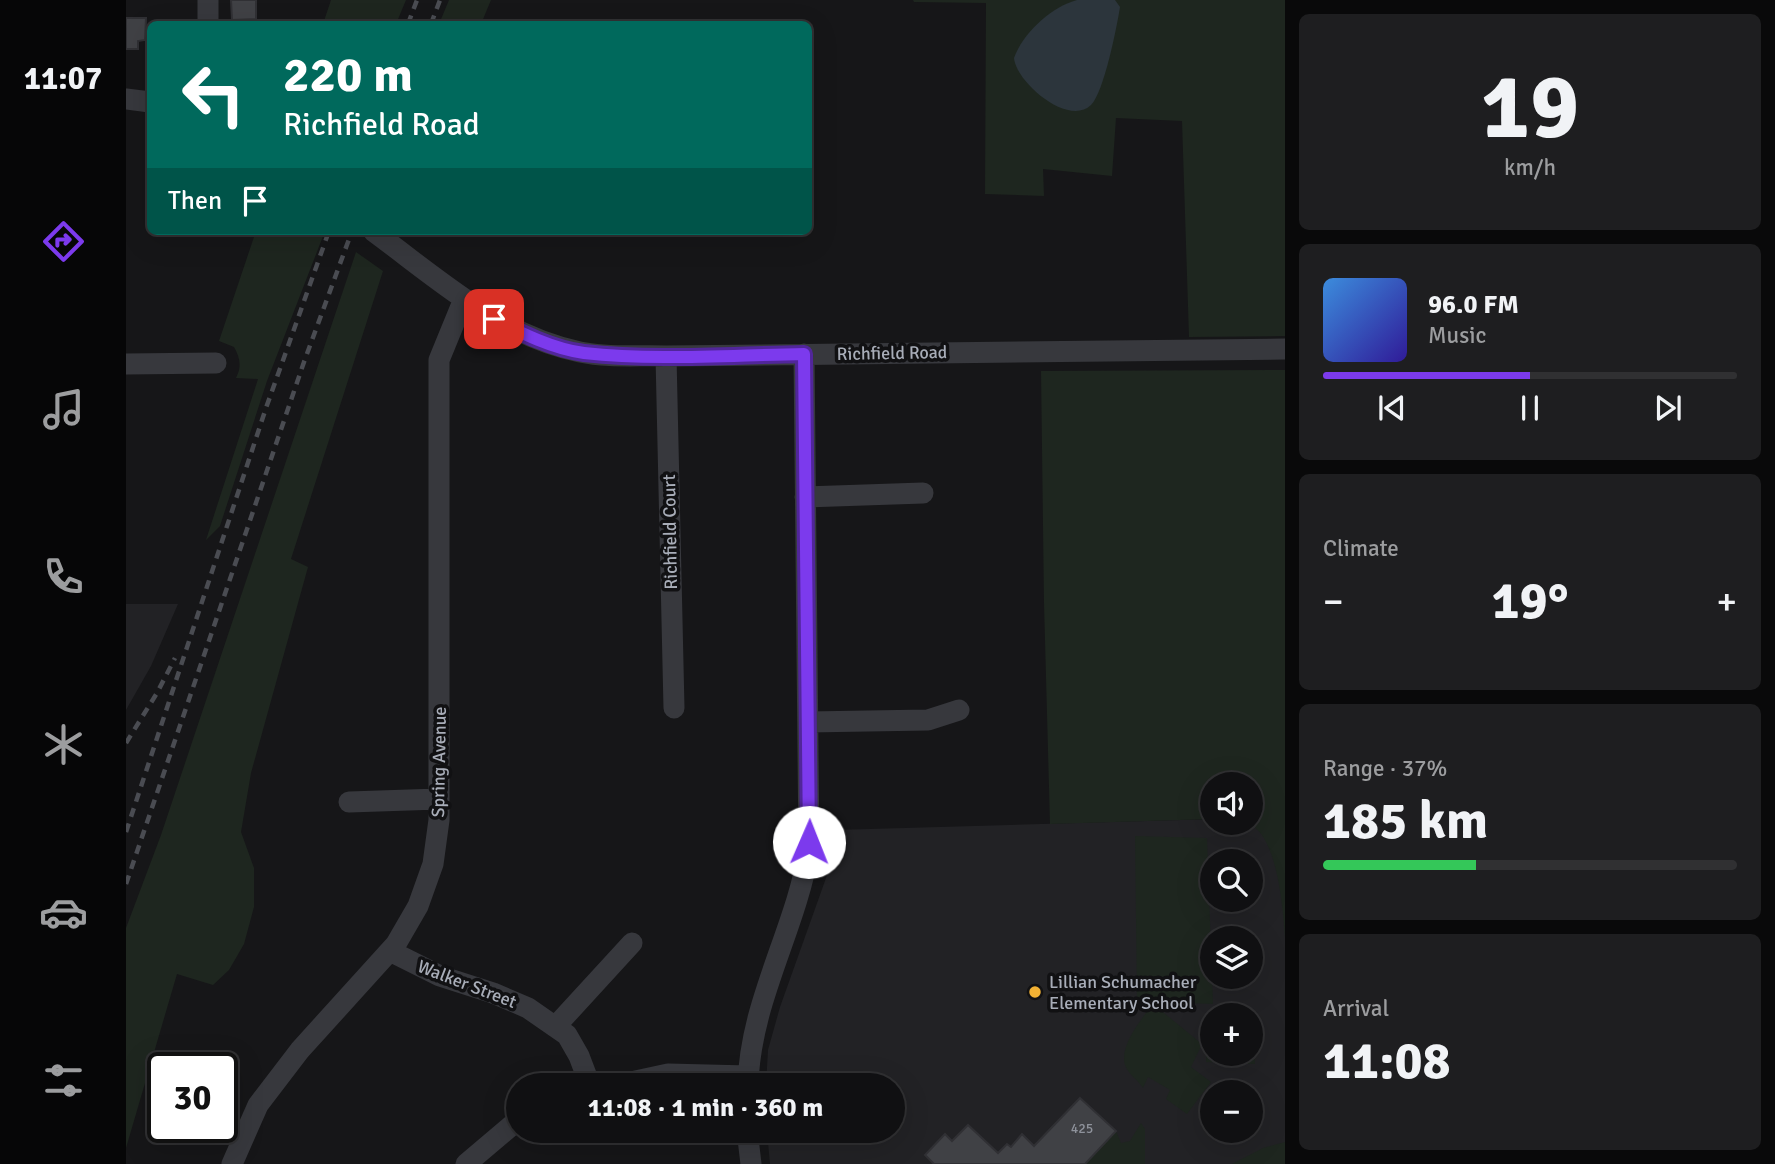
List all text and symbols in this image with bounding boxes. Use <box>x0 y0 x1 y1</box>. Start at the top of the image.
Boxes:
text: 220 m <box>283 45 413 105</box>
icon: left <box>168 49 259 140</box>
text: 19 <box>1481 51 1579 164</box>
text: 11:07 <box>24 59 102 98</box>
text: Richfield Road <box>283 105 480 144</box>
text: km/h <box>1504 153 1556 182</box>
icon: arrive <box>236 182 274 220</box>
text: Then <box>168 185 222 217</box>
icon: directions <box>39 217 88 266</box>
pin <box>464 289 524 349</box>
text: 96.0 FM <box>1428 289 1519 321</box>
icon: arrive <box>475 300 513 338</box>
text: Music <box>1428 321 1486 350</box>
street label: Richfield Road <box>836 341 948 365</box>
icon: music <box>39 385 88 434</box>
icon: previous <box>1373 389 1411 427</box>
icon: pause <box>1511 389 1549 427</box>
icon: next <box>1649 389 1687 427</box>
street label: Richfield Court <box>658 474 682 590</box>
text: Climate <box>1323 534 1399 563</box>
icon: phone <box>39 552 88 601</box>
text: 19° <box>1492 569 1568 633</box>
text: − <box>1323 578 1344 625</box>
text: + <box>1716 578 1737 625</box>
street label: Spring Avenue <box>427 706 451 818</box>
icon: climate <box>39 720 88 769</box>
text: Range · 37% <box>1323 754 1447 783</box>
map controls <box>1200 772 1263 1143</box>
button: sound <box>1200 772 1263 835</box>
text: 185 km <box>1323 789 1488 853</box>
position arrow <box>772 805 846 879</box>
button: search <box>1200 849 1263 912</box>
icon: car <box>39 888 88 937</box>
button: layers <box>1200 926 1263 989</box>
street label: Walker Street <box>414 955 520 1013</box>
place label: Lillian Schumacher Elementary School <box>1049 971 1197 1014</box>
marker: Lillian Schumacher Elementary School <box>1027 984 1043 1000</box>
text: Arrival <box>1323 994 1389 1023</box>
button: + <box>1200 1003 1263 1066</box>
text: 11:08 <box>1323 1029 1451 1093</box>
speed limit sign: 30 <box>147 1052 238 1143</box>
icon: filters <box>39 1056 88 1105</box>
button: − <box>1200 1080 1263 1143</box>
text: 11:08 · 1 min · 360 m <box>588 1092 823 1124</box>
house number: 425 <box>1071 1120 1093 1137</box>

